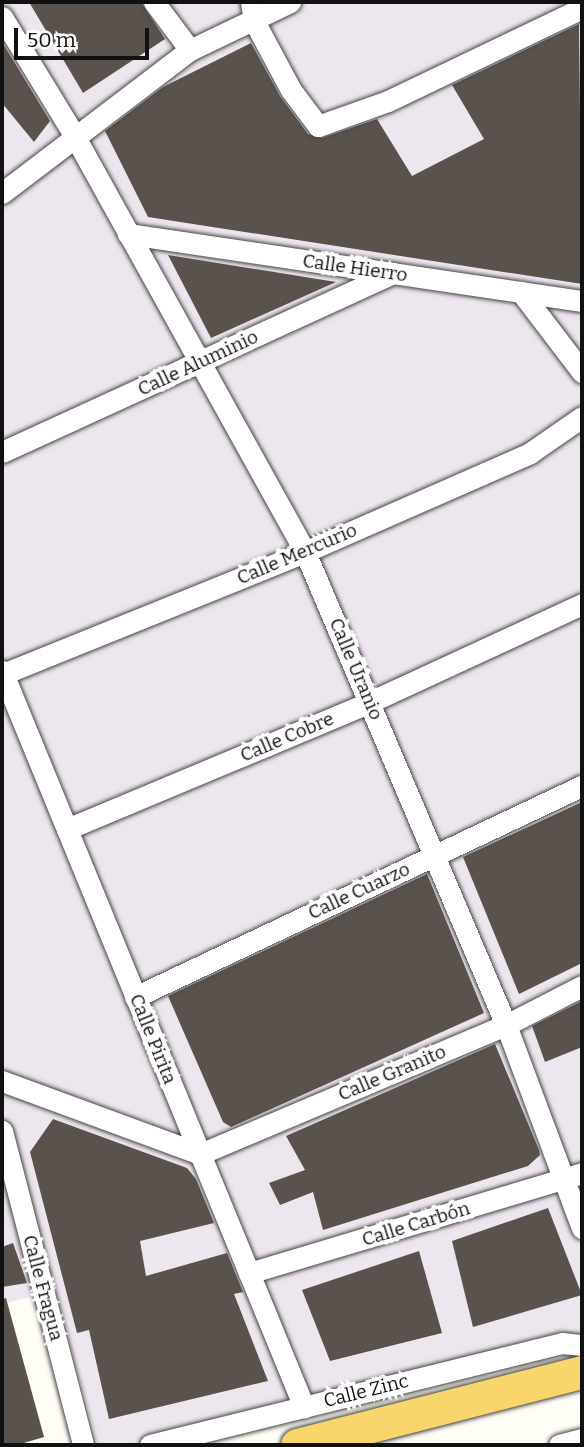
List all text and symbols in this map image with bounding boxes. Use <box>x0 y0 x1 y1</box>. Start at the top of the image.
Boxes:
scale bar <box>18 14 152 58</box>
text: 50 m <box>27 27 76 53</box>
street label: Calle Hierro <box>301 249 409 287</box>
street label: Calle Aluminio <box>134 325 262 401</box>
street label: Calle Mercurio <box>233 518 361 590</box>
street label: Calle Uranio <box>324 615 388 723</box>
street label: Calle Cobre <box>237 707 337 767</box>
street label: Calle Cuarzo <box>304 857 414 925</box>
street label: Calle Pirita <box>125 991 181 1087</box>
street label: Calle Granito <box>335 1040 449 1106</box>
street label: Calle Carbón <box>359 1197 473 1251</box>
street label: Calle Fragua <box>18 1233 68 1343</box>
street label: Calle Zinc <box>321 1369 411 1413</box>

